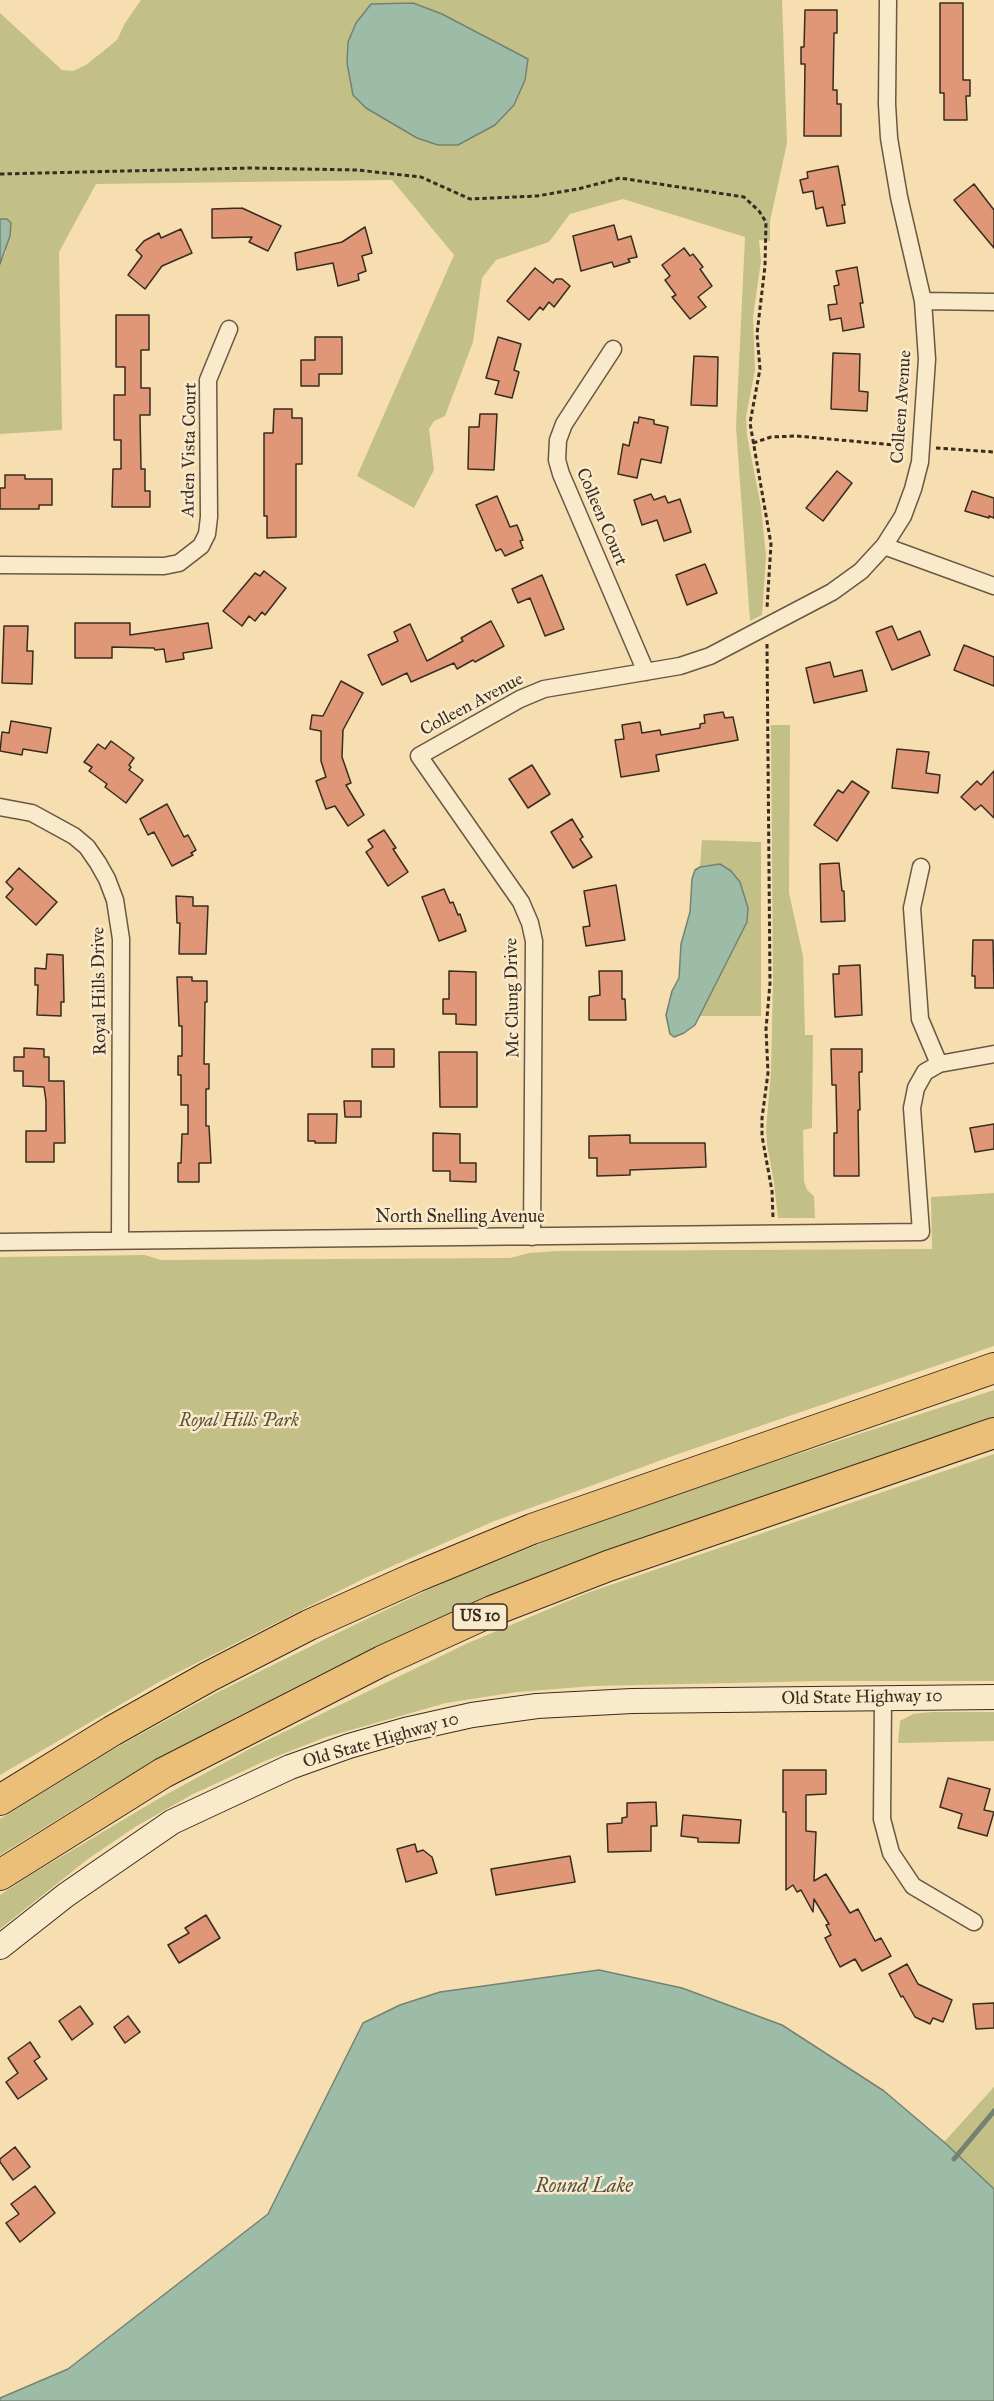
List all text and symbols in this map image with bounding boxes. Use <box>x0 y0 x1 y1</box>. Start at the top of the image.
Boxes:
street label: Colleen Avenue <box>887 350 917 464</box>
street label: Arden Vista Court <box>178 382 202 518</box>
street label: Colleen Court <box>571 465 631 569</box>
street label: Colleen Avenue <box>417 669 527 741</box>
street label: Royal Hills Drive <box>88 927 112 1055</box>
street label: Mc Clung Drive <box>501 938 525 1058</box>
street label: North Snelling Avenue <box>375 1207 545 1229</box>
park label: Royal Hills Park <box>179 1411 299 1433</box>
road number: US 10 <box>453 1604 507 1630</box>
street label: Old State Highway 10 <box>781 1686 943 1710</box>
street label: Old State Highway 10 <box>301 1708 461 1774</box>
water label: Round Lake <box>535 2175 633 2199</box>

